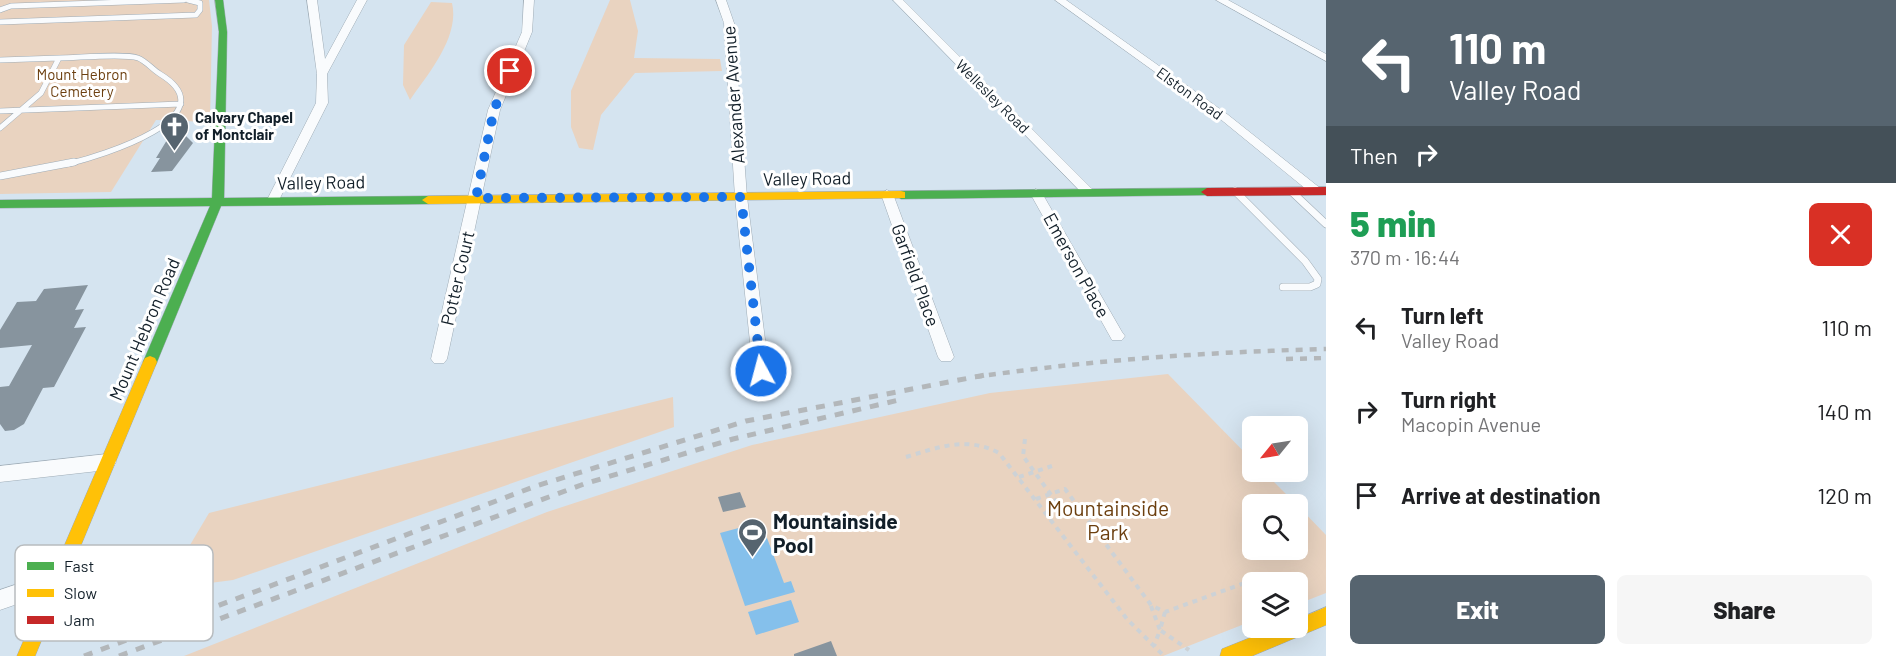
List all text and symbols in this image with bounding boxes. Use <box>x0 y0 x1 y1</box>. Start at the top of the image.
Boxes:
text: 110 m <box>1449 22 1546 72</box>
icon: left <box>1350 24 1428 102</box>
street label: Alexander Avenue <box>717 25 749 165</box>
pin <box>484 45 535 96</box>
icon: arrive <box>493 54 526 87</box>
street label: Wellesley Road <box>952 55 1034 137</box>
street label: Elston Road <box>1153 63 1227 123</box>
park label: Mount Hebron Cemetery <box>36 65 128 100</box>
text: Valley Road <box>1449 73 1581 105</box>
place label: Calvary Chapel of Montclair <box>195 108 293 143</box>
church icon: Calvary Chapel of Montclair <box>158 110 190 152</box>
icon: right <box>1410 138 1443 171</box>
text: Then <box>1350 142 1398 168</box>
street label: Valley Road <box>763 166 851 190</box>
street label: Valley Road <box>277 170 365 194</box>
text: 5 min <box>1350 201 1436 244</box>
button: close <box>1809 203 1872 266</box>
street label: Emerson Place <box>1039 209 1115 321</box>
street label: Garfield Place <box>887 221 945 329</box>
street label: Potter Court <box>435 229 479 327</box>
text: 370 m · 16:44 <box>1350 245 1460 269</box>
street label: Mount Hebron Road <box>104 254 184 404</box>
text: Turn left <box>1401 302 1484 328</box>
icon: left <box>1350 311 1383 344</box>
text: 110 m <box>1822 314 1872 340</box>
text: Valley Road <box>1401 328 1499 352</box>
position arrow <box>729 339 793 403</box>
text: Turn right <box>1401 386 1496 412</box>
icon: right <box>1350 395 1383 428</box>
text: 140 m <box>1817 398 1872 424</box>
text: Macopin Avenue <box>1401 412 1541 436</box>
north arrow <box>1242 416 1308 482</box>
map controls <box>1242 416 1308 638</box>
icon: arrive <box>1350 479 1383 512</box>
text: Arrive at destination <box>1401 482 1600 508</box>
text: 120 m <box>1817 482 1872 508</box>
button: search <box>1242 494 1308 560</box>
park label: Mountainside Park <box>1047 495 1169 544</box>
place label: Mountainside Pool <box>773 508 898 557</box>
sports icon: Mountainside Pool <box>736 516 768 558</box>
legend <box>15 545 213 641</box>
text: Fast <box>64 556 94 575</box>
button: layers <box>1242 572 1308 638</box>
button: Exit <box>1350 575 1605 644</box>
button: Share <box>1617 575 1872 644</box>
text: Slow <box>64 583 97 602</box>
text: Jam <box>64 610 95 629</box>

